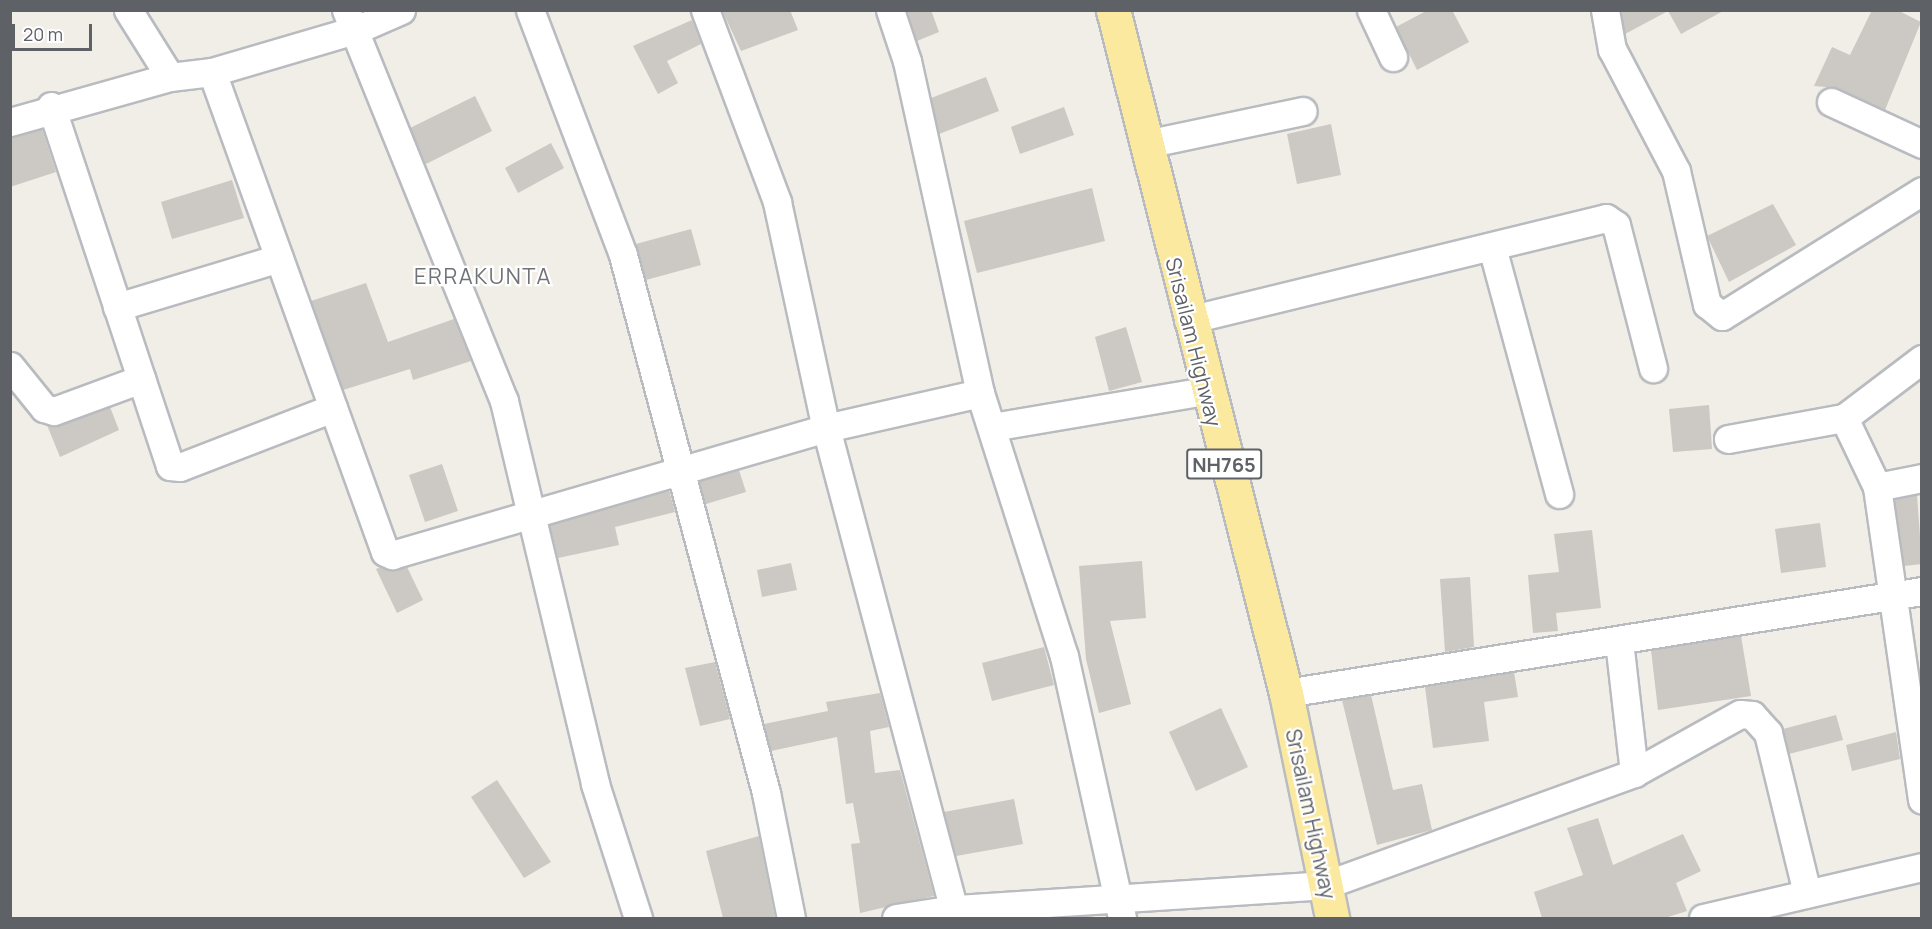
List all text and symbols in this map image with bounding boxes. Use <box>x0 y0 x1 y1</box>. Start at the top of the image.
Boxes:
scale bar <box>15 12 94 50</box>
text: 20 m <box>23 22 63 46</box>
street label: Srisailam Highway <box>1161 255 1227 429</box>
district label: ERRAKUNTA <box>414 264 552 290</box>
road number: NH765 <box>1185 447 1263 481</box>
street label: Srisailam Highway <box>1281 727 1341 901</box>

